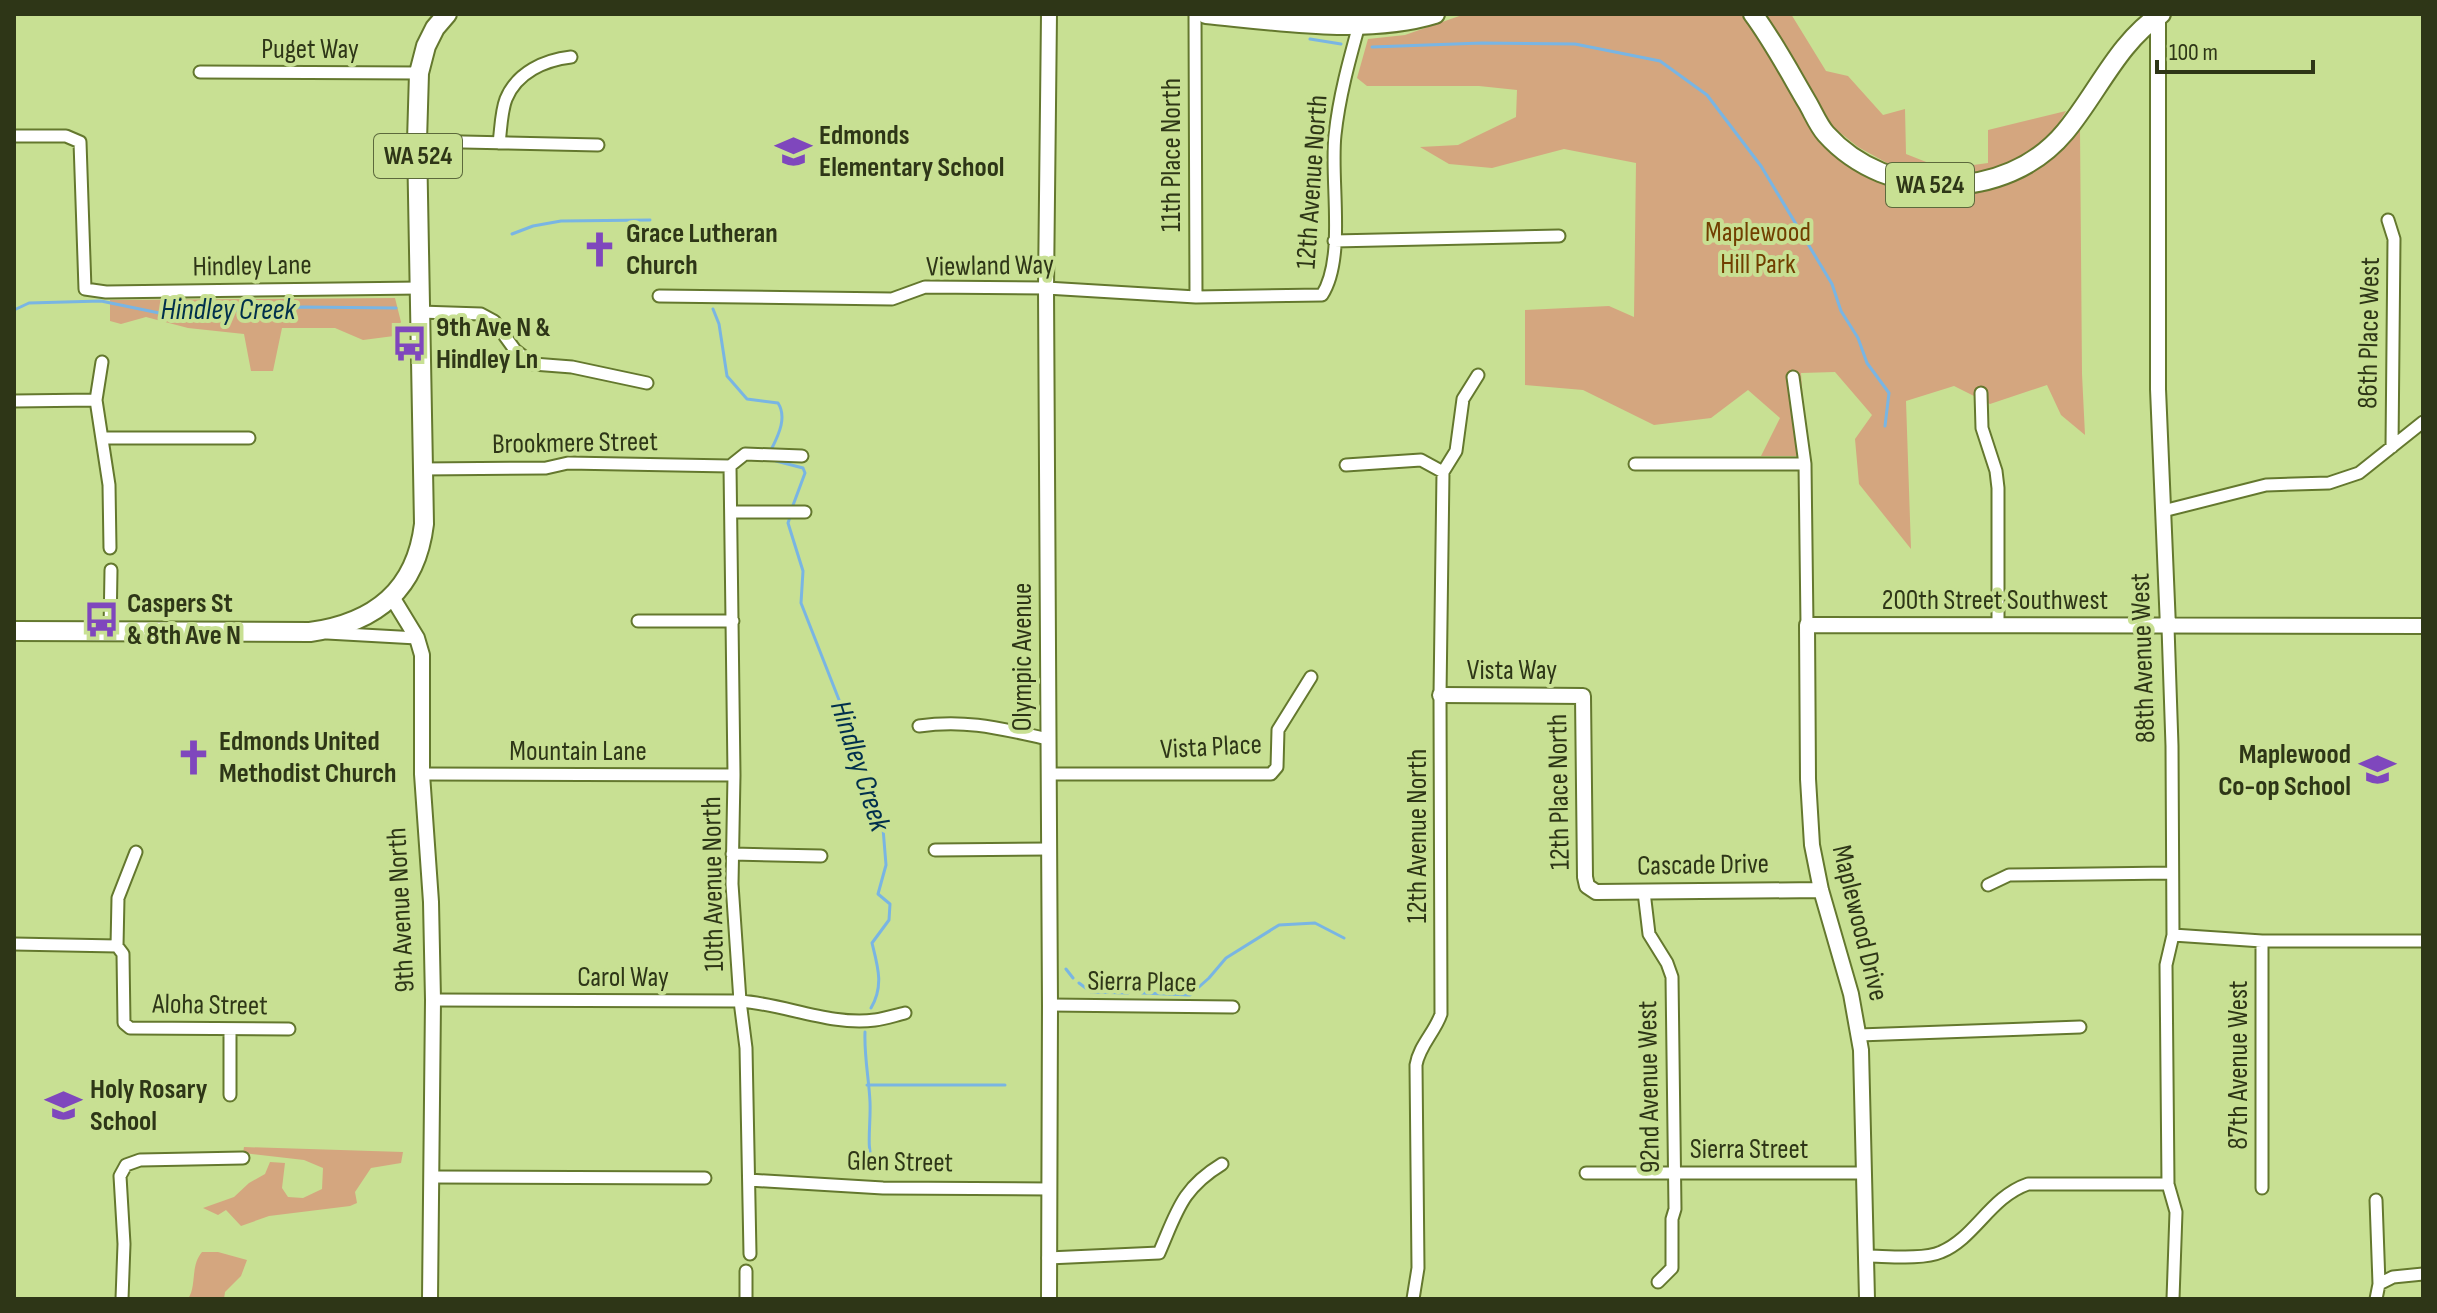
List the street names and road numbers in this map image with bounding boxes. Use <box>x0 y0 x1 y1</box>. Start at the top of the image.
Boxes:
street label: Puget Way <box>261 33 359 66</box>
street label: 11th Place North <box>1155 78 1188 232</box>
street label: 12th Avenue North <box>1289 94 1335 270</box>
road number: WA 524 <box>374 134 462 178</box>
road number: WA 524 <box>1886 163 1974 207</box>
street label: Hindley Lane <box>192 248 312 284</box>
street label: Viewland Way <box>926 248 1054 284</box>
street label: 86th Place West <box>2351 257 2387 409</box>
street label: Brookmere Street <box>492 425 658 461</box>
street label: 88th Avenue West <box>2124 572 2162 744</box>
street label: Olympic Avenue <box>1006 583 1039 731</box>
street label: 200th Street Southwest <box>1882 584 2108 617</box>
street label: Vista Way <box>1467 654 1557 687</box>
street label: 12th Place North <box>1541 714 1577 870</box>
street label: Vista Place <box>1159 728 1263 766</box>
street label: Mountain Lane <box>509 735 647 768</box>
street label: 12th Avenue North <box>1401 749 1434 923</box>
street label: 10th Avenue North <box>695 796 731 972</box>
street label: 9th Avenue North <box>380 827 422 993</box>
street label: Maplewood Drive <box>1825 842 1895 1004</box>
street label: Cascade Drive <box>1637 847 1769 883</box>
street label: Carol Way <box>577 961 669 994</box>
street label: Sierra Place <box>1087 965 1197 999</box>
street label: 87th Avenue West <box>2222 980 2255 1150</box>
street label: Aloha Street <box>151 987 268 1023</box>
street label: 92nd Avenue West <box>1631 1000 1667 1174</box>
street label: Sierra Street <box>1690 1133 1808 1166</box>
street label: Glen Street <box>847 1145 953 1179</box>

